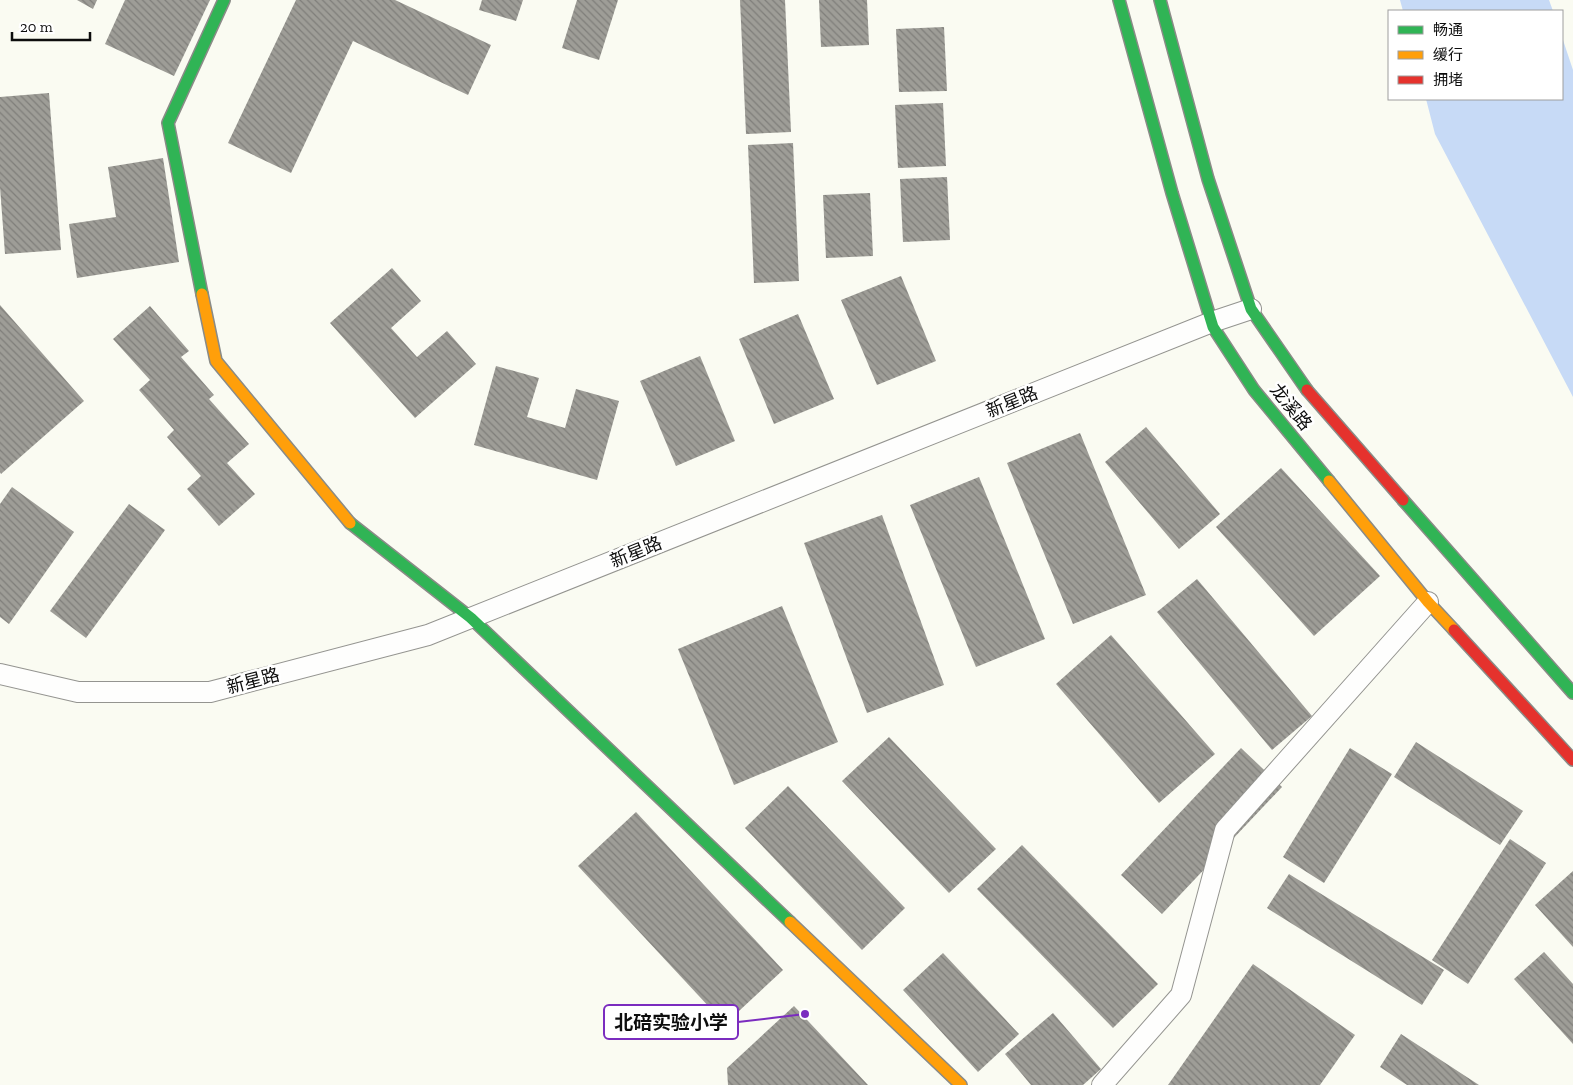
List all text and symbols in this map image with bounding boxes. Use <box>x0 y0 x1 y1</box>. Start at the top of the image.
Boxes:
scale bar <box>12 10 90 42</box>
legend <box>1388 10 1563 100</box>
text: 20 m <box>20 18 53 36</box>
text: 畅通 <box>1433 21 1463 39</box>
text: 缓行 <box>1433 46 1463 64</box>
text: 拥堵 <box>1433 71 1463 89</box>
street label: 龙溪路 <box>1265 379 1317 435</box>
street label: 新星路 <box>983 382 1041 422</box>
street label: 新星路 <box>607 532 665 572</box>
street label: 新星路 <box>224 663 282 699</box>
callout: 北碚实验小学 <box>604 1005 738 1039</box>
text: 北碚实验小学 <box>614 1011 728 1034</box>

